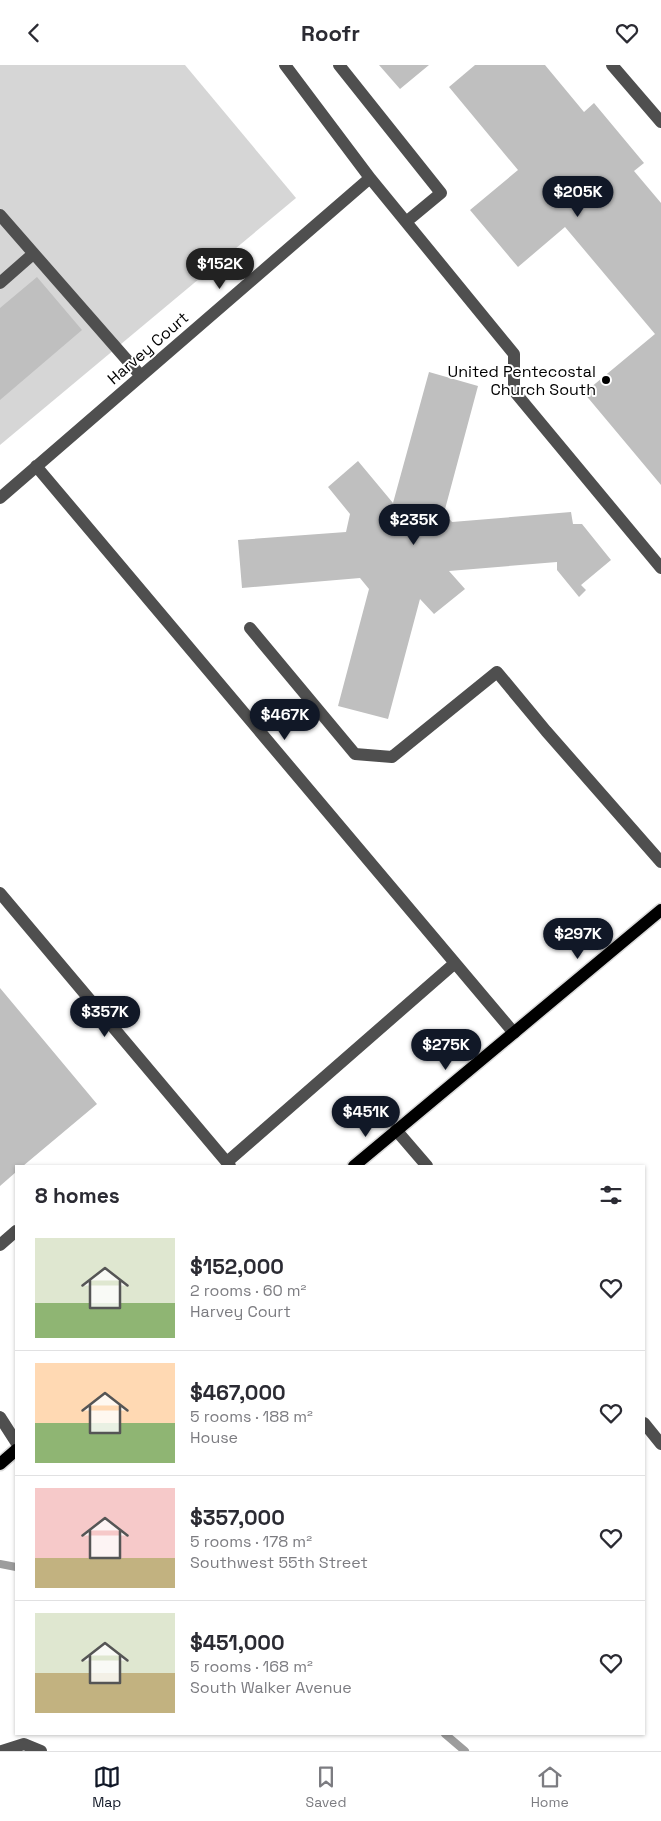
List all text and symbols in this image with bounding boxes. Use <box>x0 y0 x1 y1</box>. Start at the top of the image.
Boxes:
icon: back <box>20 19 48 47</box>
text: Roofr <box>301 19 360 47</box>
icon: heart <box>613 19 641 47</box>
pin: $205K <box>543 175 613 218</box>
text: $205K <box>553 181 603 202</box>
pin: $152K <box>185 247 255 290</box>
text: $152K <box>197 253 243 274</box>
street label: Harvey Court <box>103 307 193 389</box>
place label: United Pentecostal Church South <box>448 361 596 400</box>
marker: United Pentecostal Church South <box>600 374 612 386</box>
pin: $235K <box>379 503 449 546</box>
text: $235K <box>390 509 438 530</box>
pin: $467K <box>250 699 320 741</box>
text: $467K <box>261 704 309 725</box>
pin: $297K <box>543 917 613 960</box>
text: $297K <box>554 923 602 944</box>
pin: $357K <box>70 995 140 1038</box>
text: $357K <box>81 1001 129 1022</box>
pin: $275K <box>411 1029 481 1071</box>
text: $275K <box>422 1034 470 1055</box>
pin: $451K <box>331 1095 401 1138</box>
text: $451K <box>343 1101 389 1122</box>
icon: filters <box>597 1181 625 1209</box>
text: 8 homes <box>35 1182 120 1209</box>
text: $152,000 <box>190 1253 284 1280</box>
icon: home <box>75 1258 135 1318</box>
icon: heart <box>597 1274 625 1302</box>
text: 2 rooms · 60 m² <box>190 1280 306 1301</box>
text: Harvey Court <box>190 1301 291 1322</box>
text: $467,000 <box>190 1379 286 1406</box>
icon: home <box>75 1383 135 1443</box>
icon: heart <box>597 1399 625 1427</box>
text: 5 rooms · 188 m² <box>190 1406 313 1427</box>
text: House <box>190 1427 238 1448</box>
text: $357,000 <box>190 1504 285 1531</box>
icon: home <box>75 1508 135 1568</box>
icon: heart <box>597 1524 625 1552</box>
text: 5 rooms · 178 m² <box>190 1531 312 1552</box>
text: Southwest 55th Street <box>190 1552 368 1573</box>
text: $451,000 <box>190 1629 285 1656</box>
icon: home <box>75 1633 135 1693</box>
icon: heart <box>597 1649 625 1677</box>
text: 5 rooms · 168 m² <box>190 1656 313 1677</box>
text: South Walker Avenue <box>190 1677 352 1698</box>
tab: Map <box>92 1763 121 1811</box>
tab: Saved <box>306 1763 346 1811</box>
tab: Home <box>531 1763 569 1811</box>

